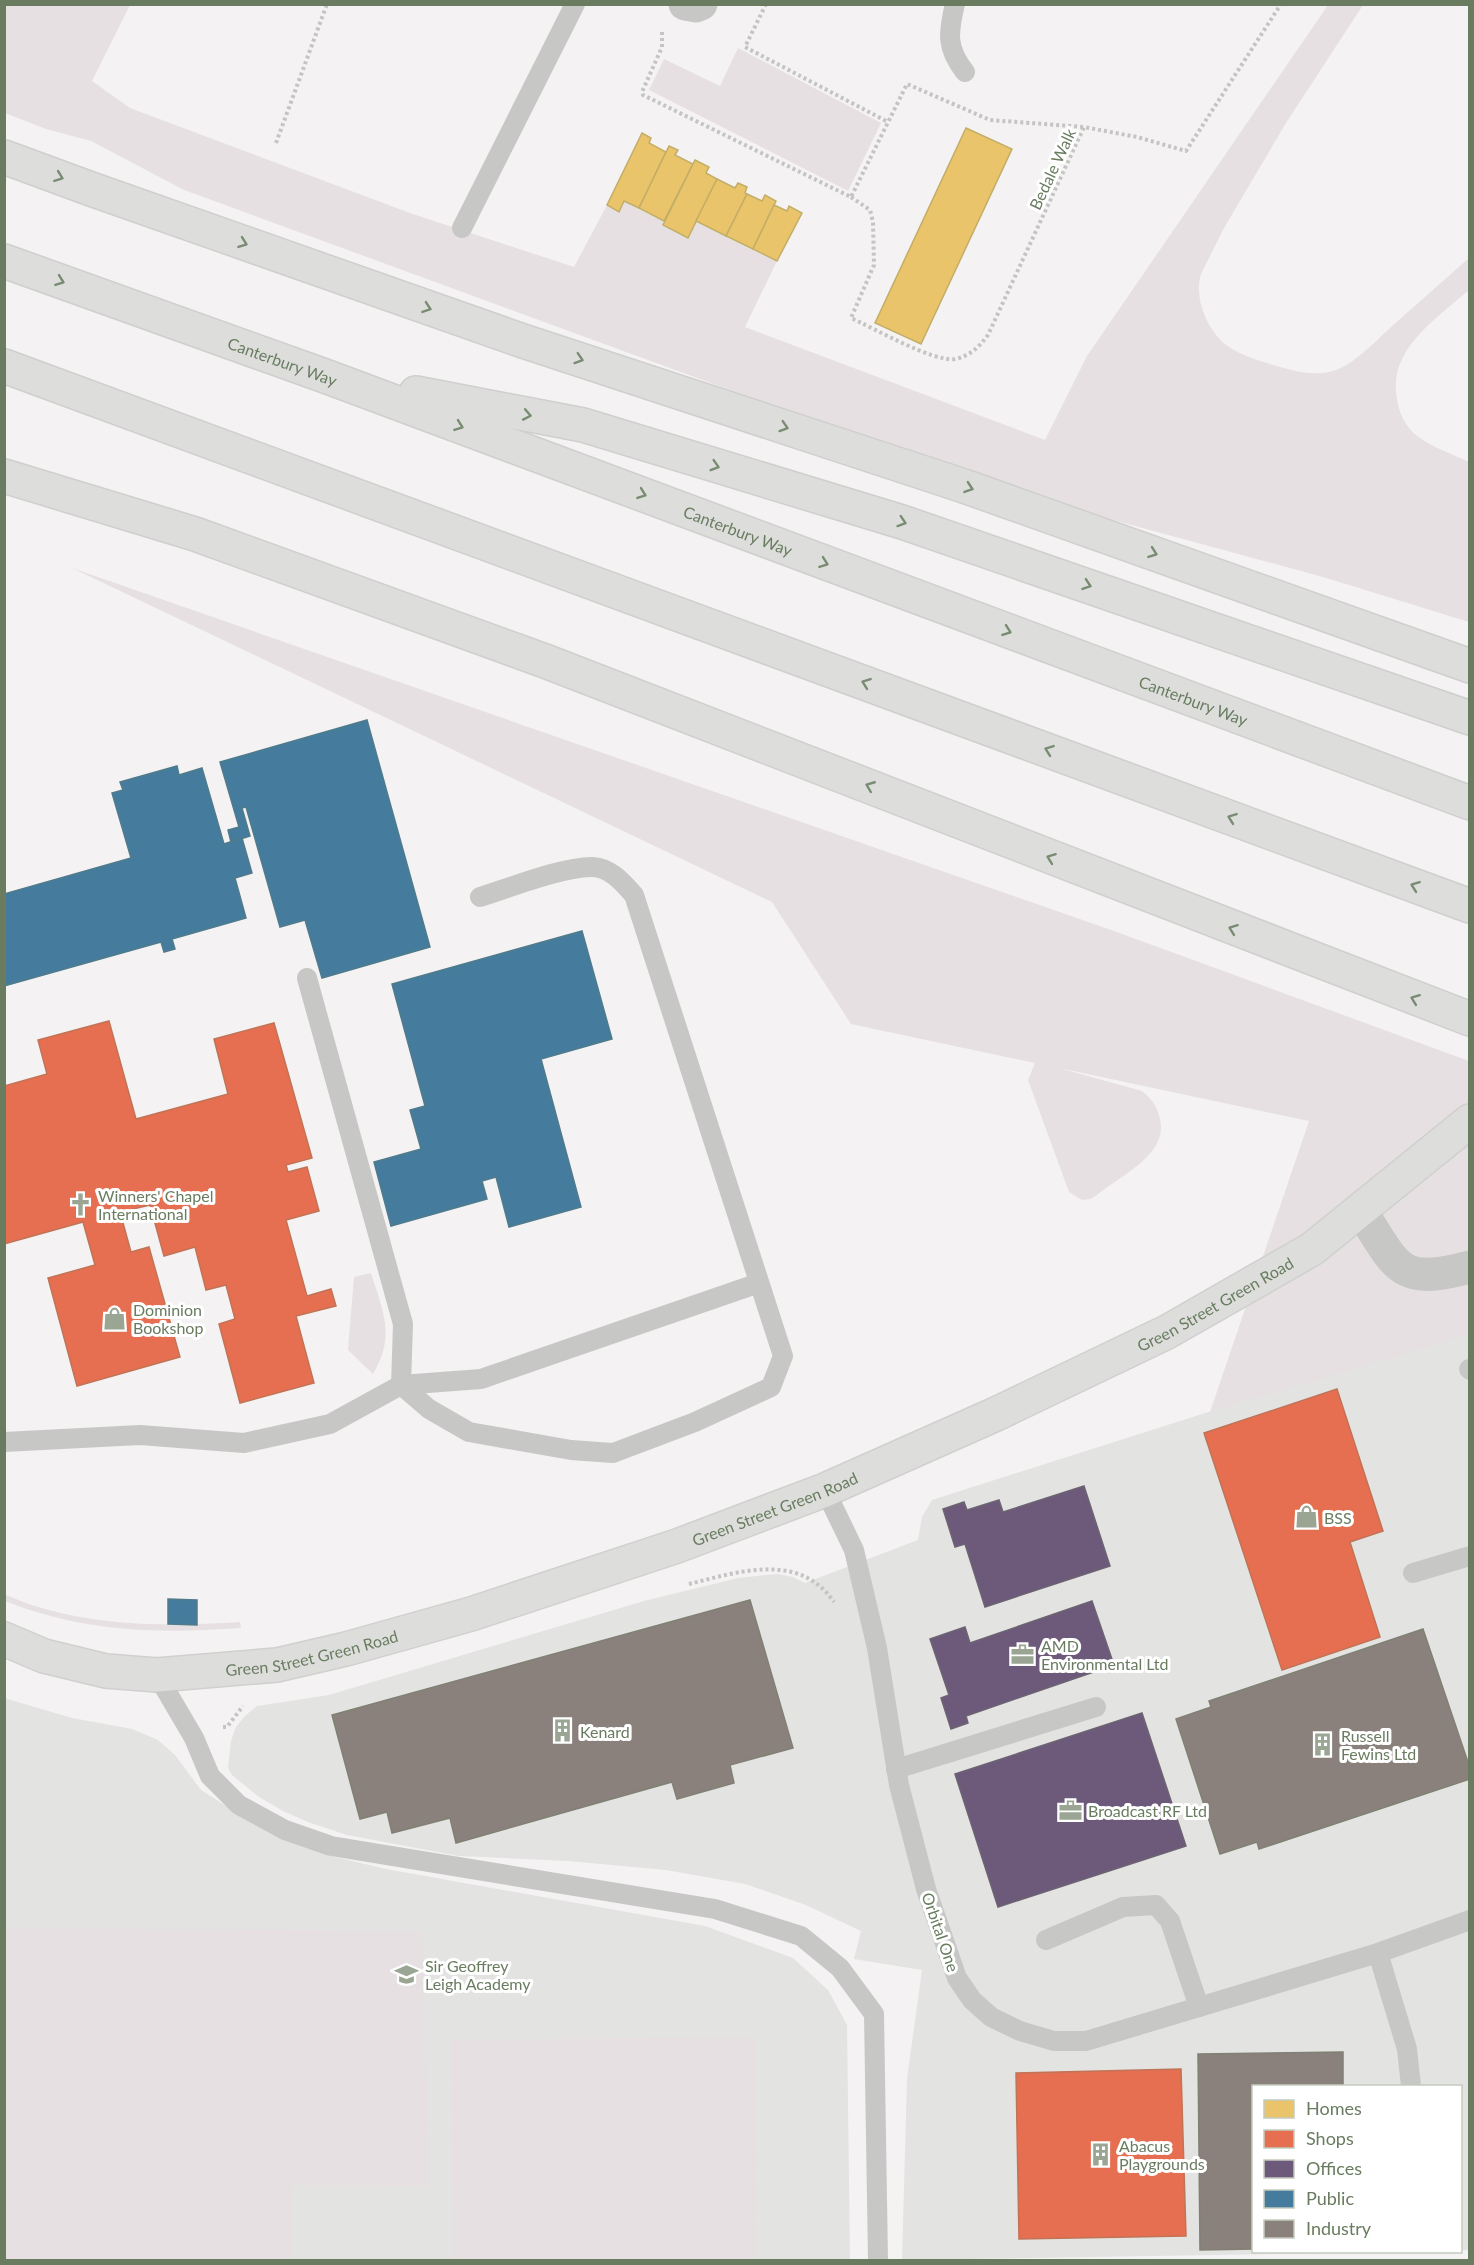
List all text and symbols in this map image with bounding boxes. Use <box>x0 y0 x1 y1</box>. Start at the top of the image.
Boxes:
street label: Bedale Walk <box>1025 125 1079 213</box>
one-way arrow <box>53 170 64 183</box>
one-way arrow <box>237 236 248 249</box>
one-way arrow <box>54 273 64 286</box>
one-way arrow <box>421 300 432 313</box>
street label: Canterbury Way <box>225 333 341 389</box>
one-way arrow <box>573 352 584 365</box>
one-way arrow <box>522 408 532 421</box>
one-way arrow <box>453 419 464 432</box>
one-way arrow <box>778 419 789 432</box>
one-way arrow <box>709 459 720 471</box>
one-way arrow <box>963 480 974 493</box>
one-way arrow <box>636 487 646 500</box>
street label: Canterbury Way <box>681 501 796 559</box>
one-way arrow <box>896 515 907 527</box>
one-way arrow <box>1147 546 1158 559</box>
one-way arrow <box>818 555 829 568</box>
one-way arrow <box>1081 577 1092 590</box>
one-way arrow <box>1001 623 1012 636</box>
street label: Canterbury Way <box>1137 671 1251 729</box>
one-way arrow <box>861 677 872 690</box>
one-way arrow <box>1044 745 1055 758</box>
one-way arrow <box>865 781 876 793</box>
one-way arrow <box>1227 813 1238 825</box>
one-way arrow <box>1046 853 1057 865</box>
one-way arrow <box>1410 880 1420 893</box>
one-way arrow <box>1228 924 1239 936</box>
one-way arrow <box>1410 993 1421 1006</box>
place label: Winners' Chapel International <box>98 1186 213 1223</box>
church icon: Winners' Chapel International <box>67 1191 93 1217</box>
street label: Green Street Green Road <box>1134 1252 1296 1355</box>
place label: Dominion Bookshop <box>133 1300 203 1337</box>
shop icon: Dominion Bookshop <box>102 1305 128 1331</box>
street label: Green Street Green Road <box>689 1467 860 1549</box>
shop icon: BSS <box>1293 1504 1319 1530</box>
place label: BSS <box>1324 1508 1352 1527</box>
street label: Green Street Green Road <box>225 1625 400 1679</box>
place label: AMD Environmental Ltd <box>1041 1636 1169 1673</box>
office icon: AMD Environmental Ltd <box>1010 1641 1036 1667</box>
building icon: Kenard <box>549 1718 575 1744</box>
place label: Kenard <box>580 1722 630 1741</box>
place label: Russell Fewins Ltd <box>1341 1726 1416 1763</box>
building icon: Russell Fewins Ltd <box>1310 1731 1336 1757</box>
office icon: Broadcast RF Ltd <box>1057 1797 1083 1823</box>
place label: Broadcast RF Ltd <box>1088 1801 1207 1820</box>
street label: Orbital One <box>919 1890 963 1974</box>
place label: Sir Geoffrey Leigh Academy <box>425 1956 531 1993</box>
school or university icon: Sir Geoffrey Leigh Academy <box>394 1961 420 1987</box>
legend <box>1252 2085 1462 2253</box>
text: Homes <box>1306 2097 1362 2119</box>
text: Shops <box>1306 2127 1354 2149</box>
place label: Abacus Playgrounds <box>1119 2136 1205 2173</box>
building icon: Abacus Playgrounds <box>1088 2141 1114 2167</box>
text: Offices <box>1306 2157 1362 2179</box>
text: Public <box>1306 2187 1354 2209</box>
text: Industry <box>1306 2217 1372 2239</box>

